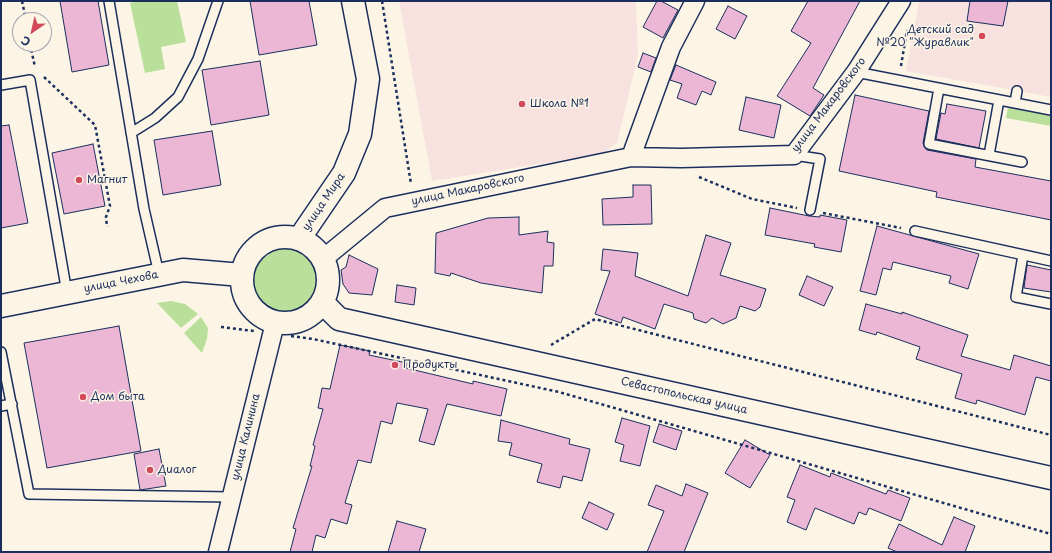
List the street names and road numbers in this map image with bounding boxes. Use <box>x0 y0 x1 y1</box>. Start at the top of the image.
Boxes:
street label: улица Макаровского <box>789 55 869 155</box>
street label: улица Мира <box>300 171 348 233</box>
street label: улица Макаровского <box>410 172 526 208</box>
street label: улица Чехова <box>83 268 159 296</box>
street label: Севастопольская улица <box>619 375 749 417</box>
street label: улица Калинина <box>229 392 263 482</box>

